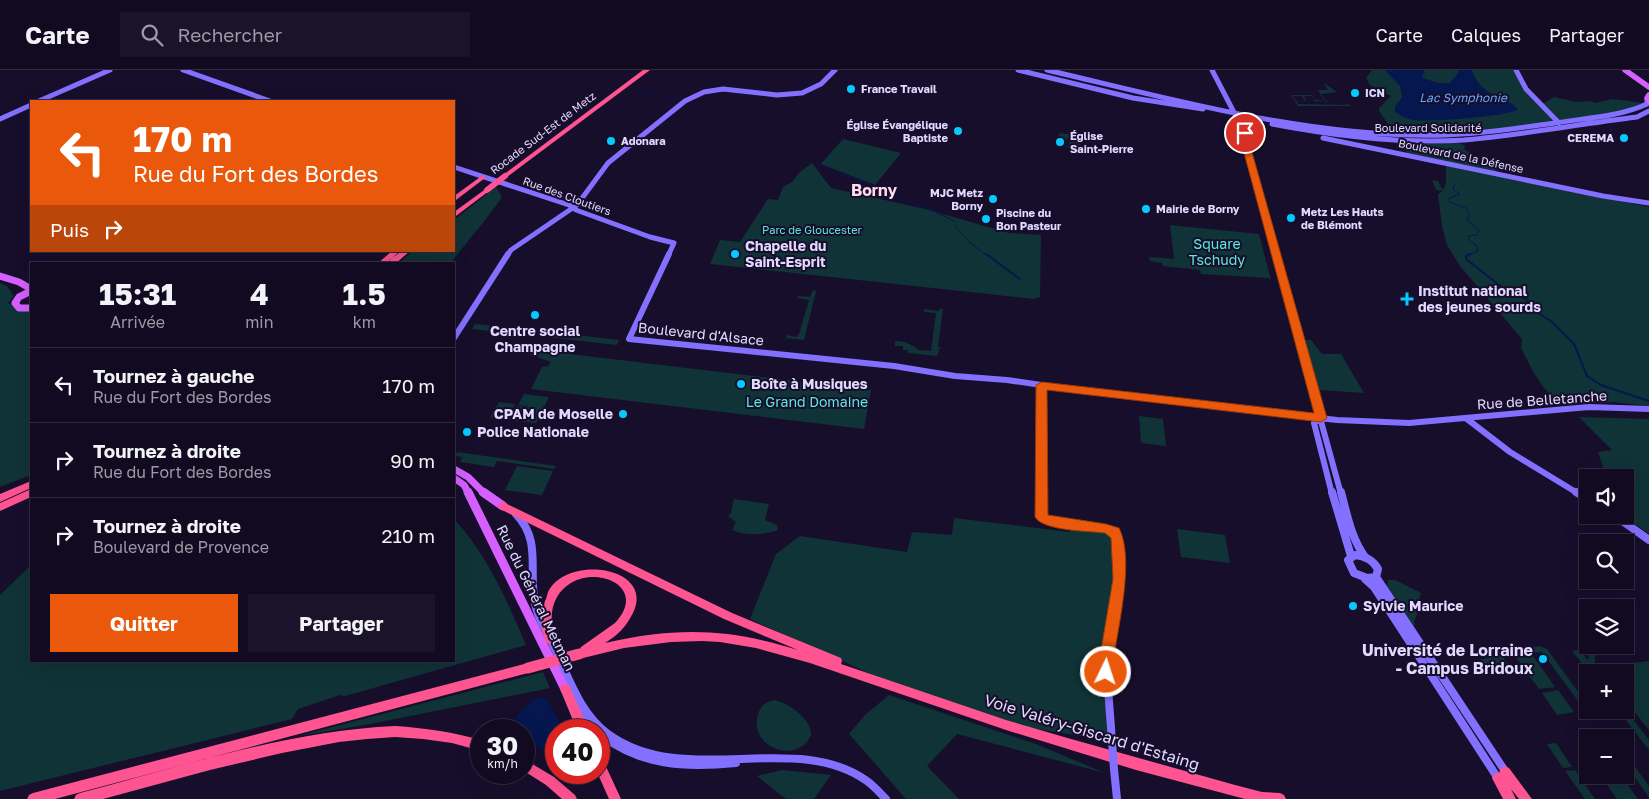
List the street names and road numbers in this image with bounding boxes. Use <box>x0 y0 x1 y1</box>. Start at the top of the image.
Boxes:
street label: Rocade Sud-Est de Metz <box>488 89 598 176</box>
street label: Boulevard Solidarité <box>1374 121 1482 134</box>
street label: Boulevard de la Défense <box>1397 136 1525 175</box>
street label: Rue des Cloutiers <box>521 174 613 218</box>
street label: Boulevard d'Alsace <box>637 318 765 349</box>
street label: Rue de Belletanche <box>1476 386 1608 413</box>
street label: Rue du Général Metman <box>494 522 579 674</box>
street label: Voie Valéry-Giscard d'Estaing <box>982 690 1202 774</box>

